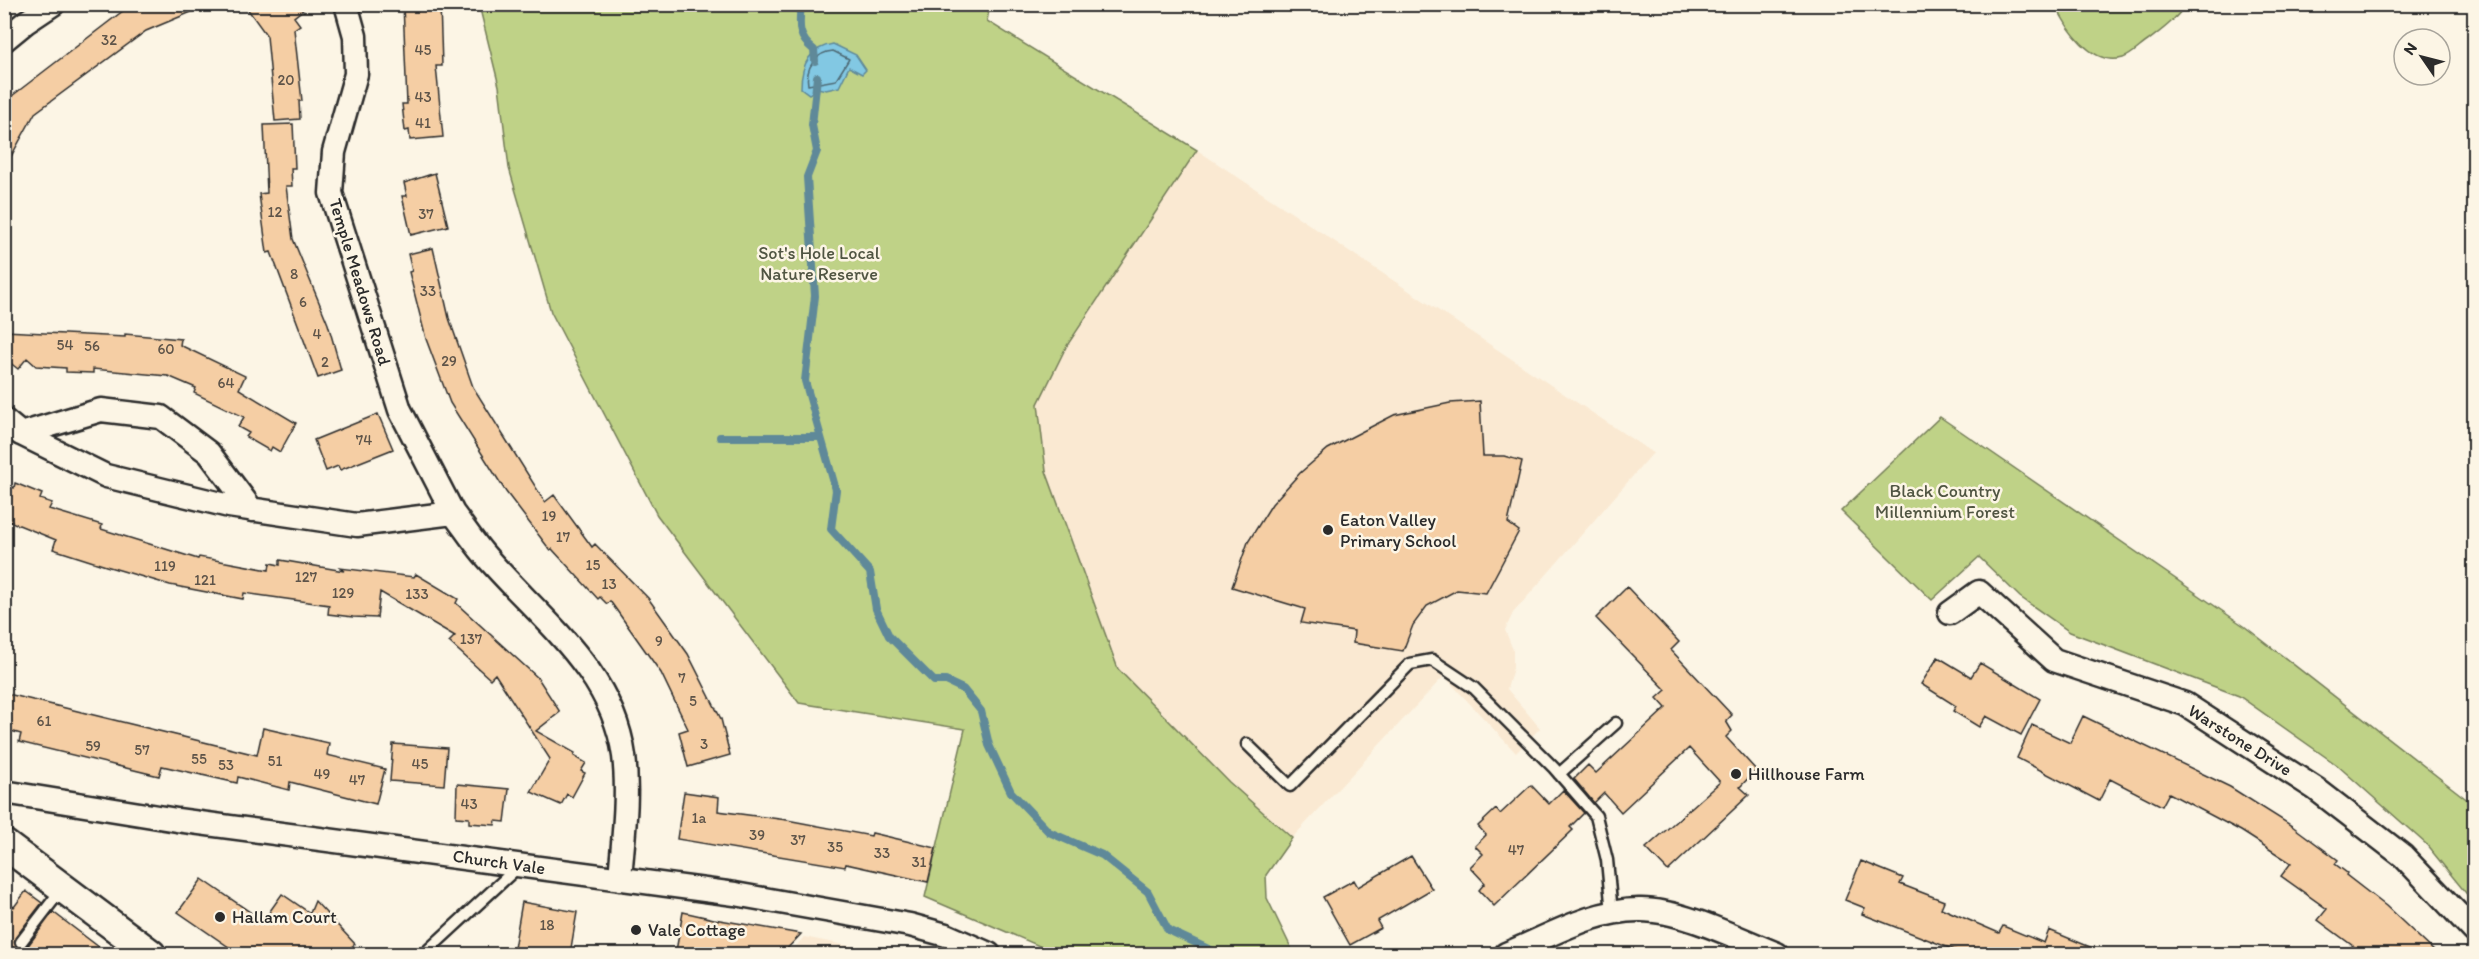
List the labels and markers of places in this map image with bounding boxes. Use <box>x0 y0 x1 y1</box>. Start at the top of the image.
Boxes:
place label: Eaton Valley Primary School <box>1340 509 1456 552</box>
marker: Eaton Valley Primary School <box>1321 523 1335 537</box>
place label: Hillhouse Farm <box>1748 763 1865 785</box>
marker: Hillhouse Farm <box>1729 767 1743 781</box>
place label: Hallam Court <box>232 906 337 928</box>
marker: Hallam Court <box>213 910 227 924</box>
place label: Vale Cottage <box>648 919 746 941</box>
marker: Vale Cottage <box>629 923 643 937</box>

